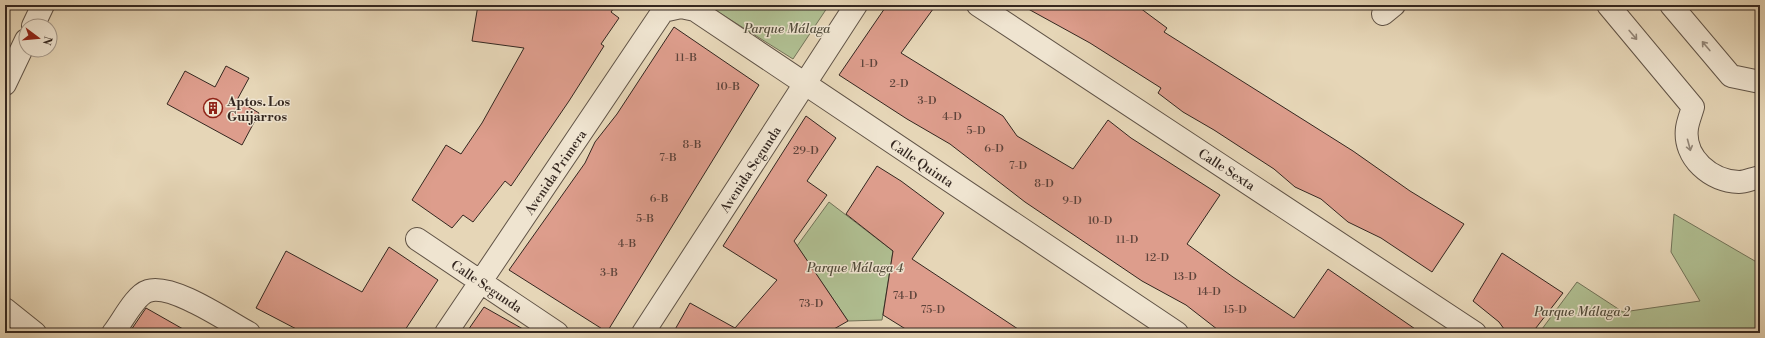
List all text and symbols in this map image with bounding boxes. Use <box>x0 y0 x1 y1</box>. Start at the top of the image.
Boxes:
north arrow <box>18 18 58 58</box>
park label: Parque Málaga <box>743 21 831 37</box>
one-way arrow <box>1629 30 1638 40</box>
text: N <box>39 34 55 47</box>
one-way arrow <box>1702 42 1711 52</box>
house number: 11-B <box>675 51 697 65</box>
house number: 1-D <box>860 57 878 71</box>
house number: 2-D <box>889 77 909 91</box>
house number: 10-B <box>716 80 740 94</box>
place label: Aptos. Los Guijarros <box>226 94 291 125</box>
house number: 3-D <box>918 94 937 108</box>
building icon: Aptos. Los Guijarros <box>202 97 224 119</box>
house number: 4-D <box>942 110 962 124</box>
street label: Avenida Segunda <box>716 123 785 217</box>
house number: 5-D <box>967 124 986 138</box>
street label: Avenida Primera <box>521 127 590 219</box>
street label: Calle Quinta <box>887 137 957 191</box>
house number: 8-B <box>683 138 702 152</box>
one-way arrow <box>1686 138 1694 151</box>
house number: 6-D <box>984 142 1004 156</box>
house number: 29-D <box>793 144 819 158</box>
street label: Calle Sexta <box>1195 146 1258 194</box>
house number: 7-B <box>659 151 677 165</box>
house number: 7-D <box>1009 159 1027 173</box>
house number: 8-D <box>1034 177 1054 191</box>
house number: 6-B <box>650 192 669 206</box>
house number: 9-D <box>1062 194 1082 208</box>
house number: 5-B <box>636 212 654 226</box>
house number: 10-D <box>1088 214 1113 228</box>
house number: 11-D <box>1116 233 1139 247</box>
house number: 4-B <box>618 237 637 251</box>
house number: 12-D <box>1145 251 1170 265</box>
street label: Calle Segunda <box>448 257 525 317</box>
park label: Parque Málaga 4 <box>806 260 904 276</box>
house number: 3-B <box>600 266 618 280</box>
house number: 13-D <box>1173 270 1197 284</box>
house number: 14-D <box>1197 285 1221 299</box>
house number: 74-D <box>893 289 918 303</box>
house number: 73-D <box>799 297 824 311</box>
house number: 75-D <box>921 303 946 317</box>
house number: 15-D <box>1223 303 1247 317</box>
park label: Parque Málaga 2 <box>1533 304 1631 320</box>

